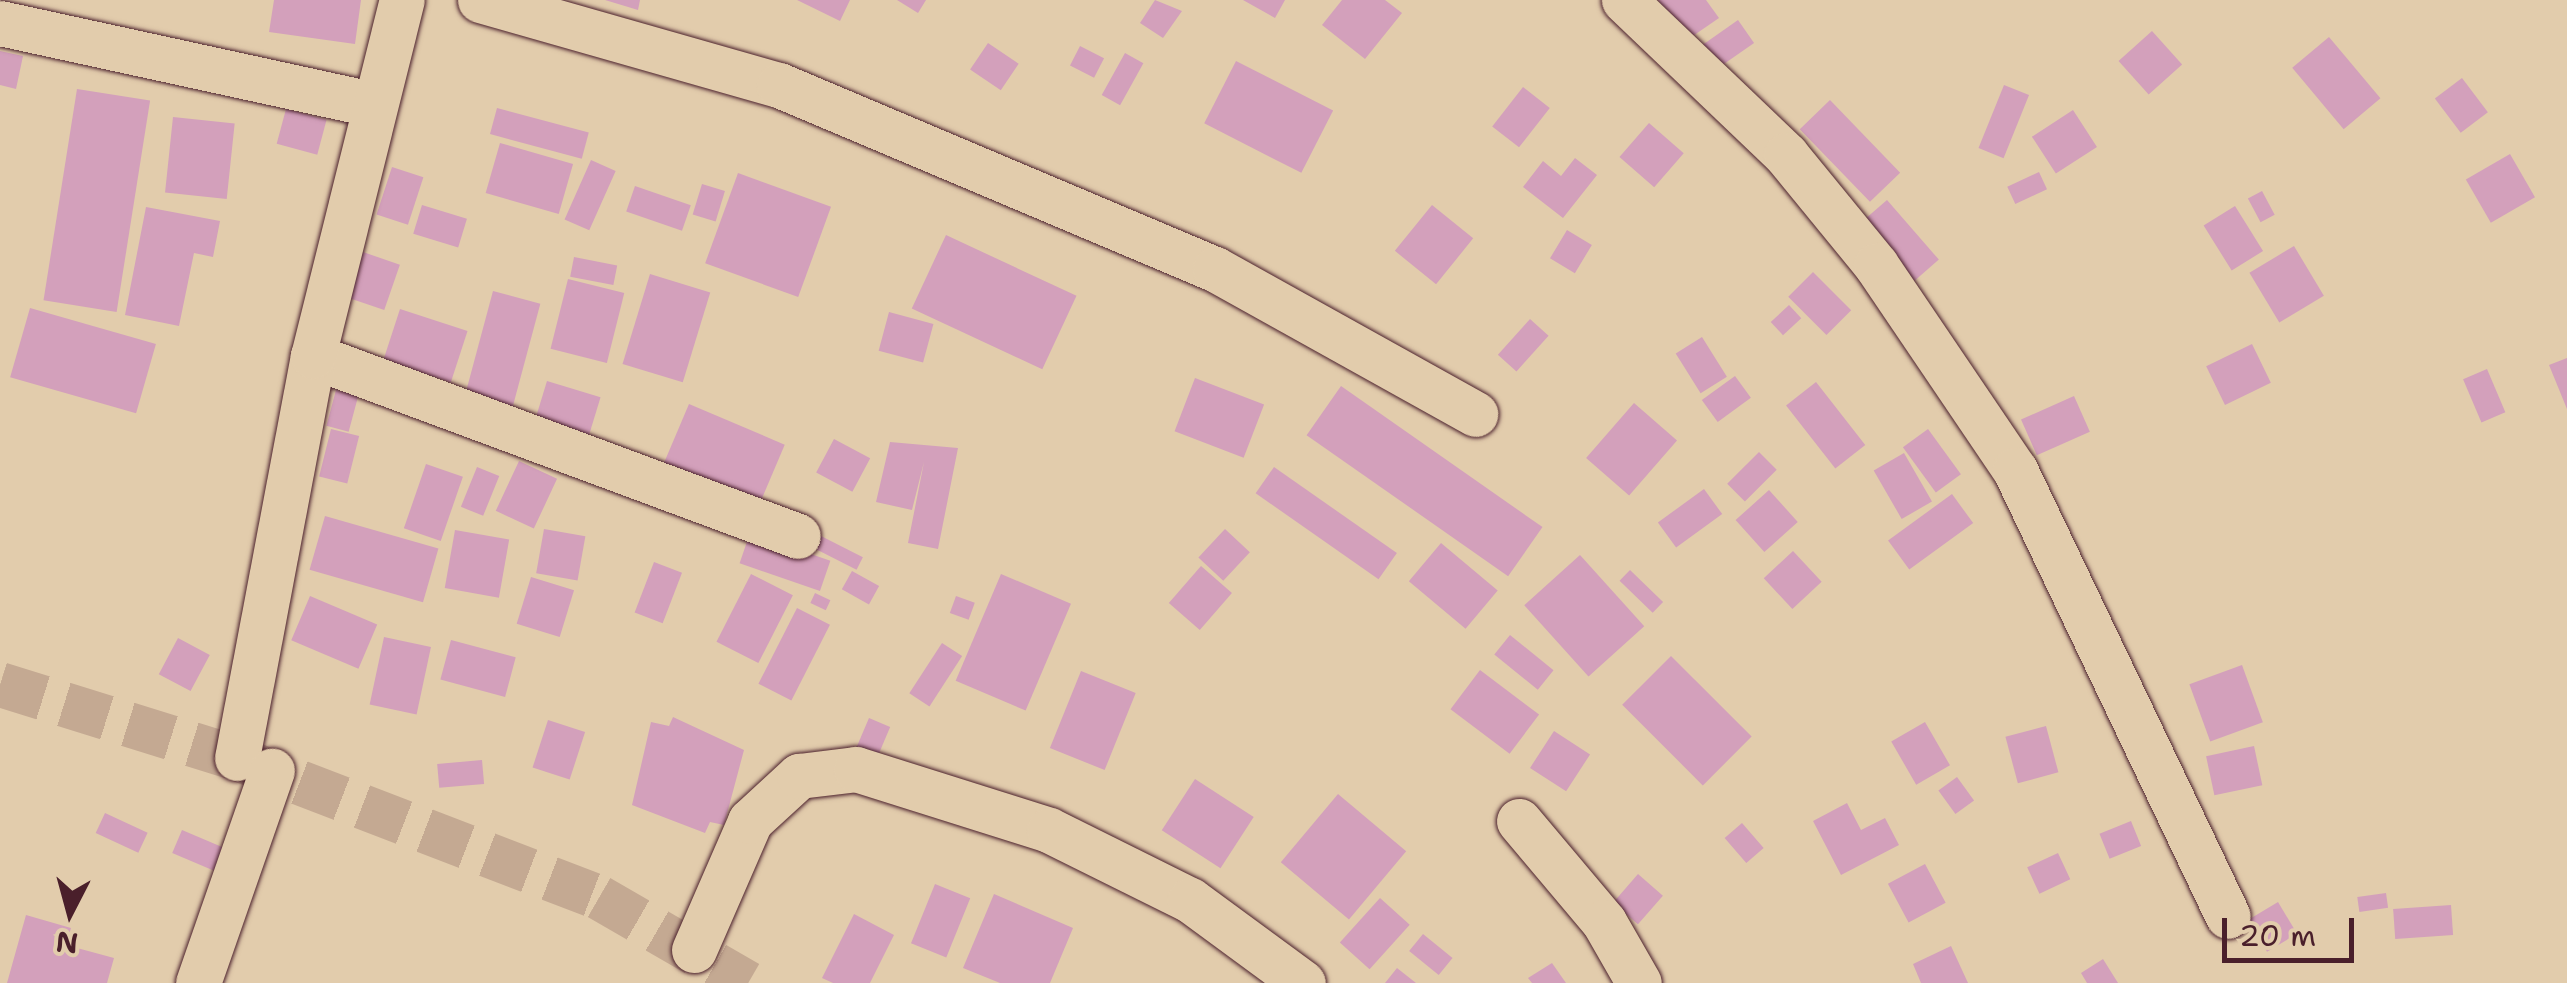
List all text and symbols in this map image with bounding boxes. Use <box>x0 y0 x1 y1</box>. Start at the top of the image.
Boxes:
north arrow <box>20 863 120 963</box>
scale bar <box>2227 898 2360 960</box>
text: 20 m <box>2239 915 2316 956</box>
text: N <box>54 923 80 963</box>

